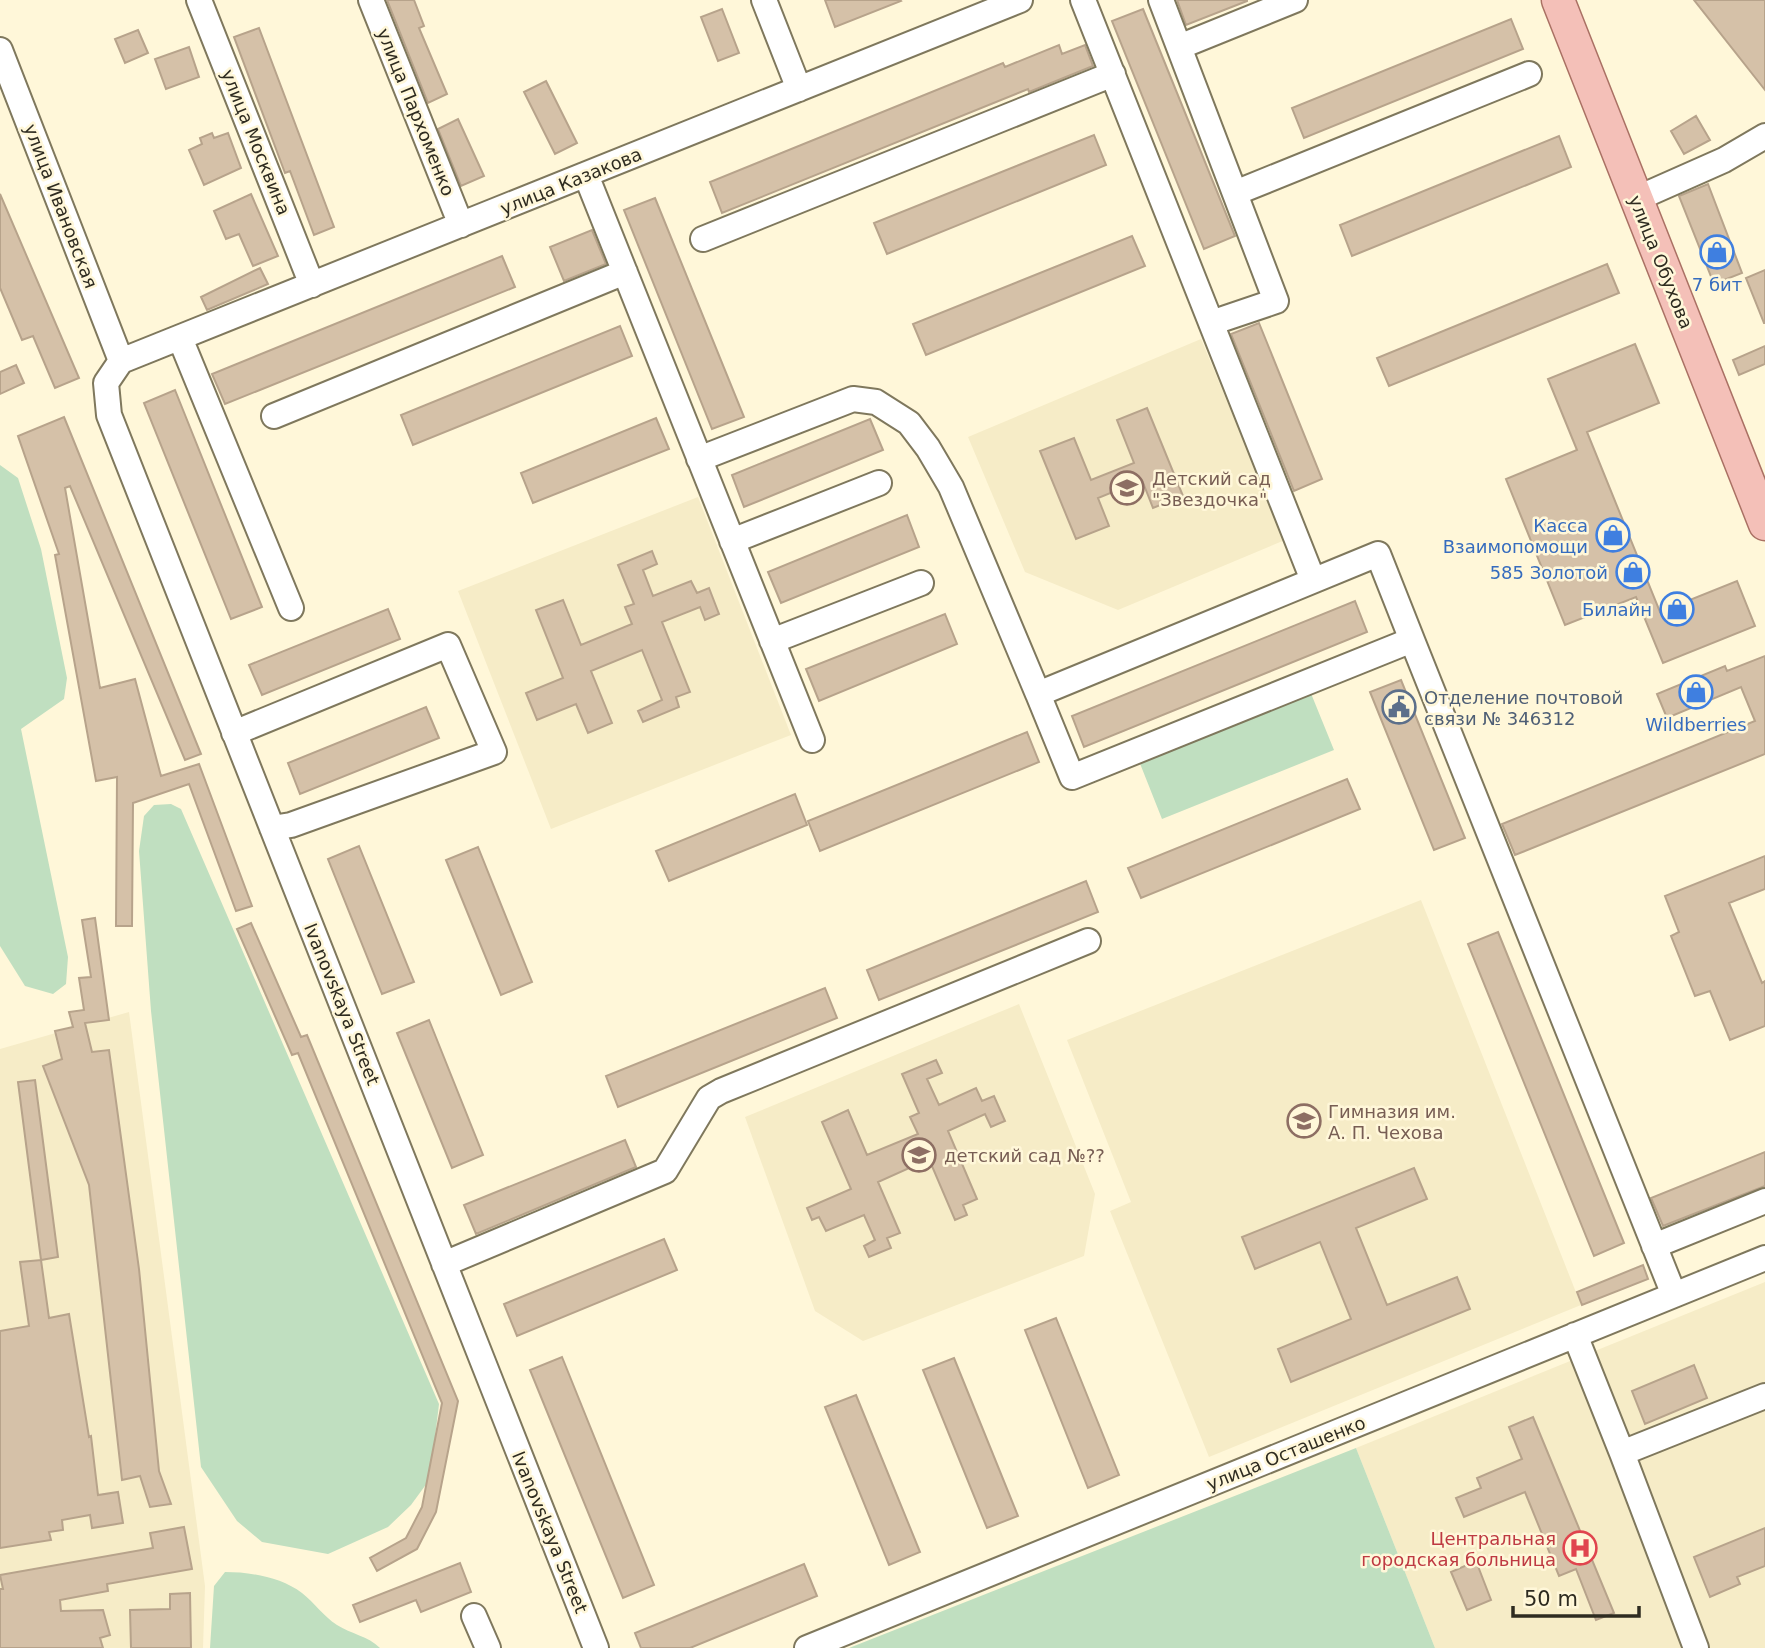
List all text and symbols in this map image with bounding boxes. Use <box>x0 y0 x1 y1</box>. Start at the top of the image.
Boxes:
street label: улица Пархоменко <box>373 25 459 199</box>
street label: улица Москвина <box>217 66 295 218</box>
street label: улица Ивановская <box>20 121 102 291</box>
street label: улица Казакова <box>497 143 645 219</box>
street label: улица Обухова <box>1625 192 1697 332</box>
shop icon: 7 бит <box>1698 233 1736 271</box>
place label: 7 бит <box>1692 274 1742 295</box>
place label: Детский сад "Звездочка" <box>1152 468 1271 510</box>
school or university icon: Детский сад "Звездочка" <box>1108 469 1146 507</box>
place label: Касса Взаимопомощи <box>1443 515 1588 557</box>
shop icon: Касса Взаимопомощи <box>1594 516 1632 554</box>
shop icon: 585 Золотой <box>1614 553 1652 591</box>
place label: 585 Золотой <box>1490 562 1608 583</box>
shop icon: Билайн <box>1658 590 1696 628</box>
place label: Билайн <box>1582 599 1652 620</box>
shop icon: Wildberries <box>1677 673 1715 711</box>
place label: Отделение почтовой связи № 346312 <box>1424 687 1623 729</box>
public building icon: Отделение почтовой связи № 346312 <box>1380 688 1418 726</box>
place label: Wildberries <box>1645 714 1747 735</box>
street label: Ivanovskaya Street <box>300 920 384 1088</box>
place label: Гимназия им. А. П. Чехова <box>1328 1101 1456 1143</box>
school or university icon: Гимназия им. А. П. Чехова <box>1285 1102 1323 1140</box>
school or university icon: детский сад №?? <box>900 1136 938 1174</box>
place label: детский сад №?? <box>944 1145 1105 1166</box>
street label: улица Осташенко <box>1203 1411 1369 1495</box>
street label: Ivanovskaya Street <box>508 1448 592 1616</box>
place label: Центральная городская больница <box>1361 1528 1556 1570</box>
hospital icon: Центральная городская больница <box>1561 1529 1599 1567</box>
scale bar <box>1513 1574 1639 1618</box>
text: 50 m <box>1524 1587 1578 1611</box>

